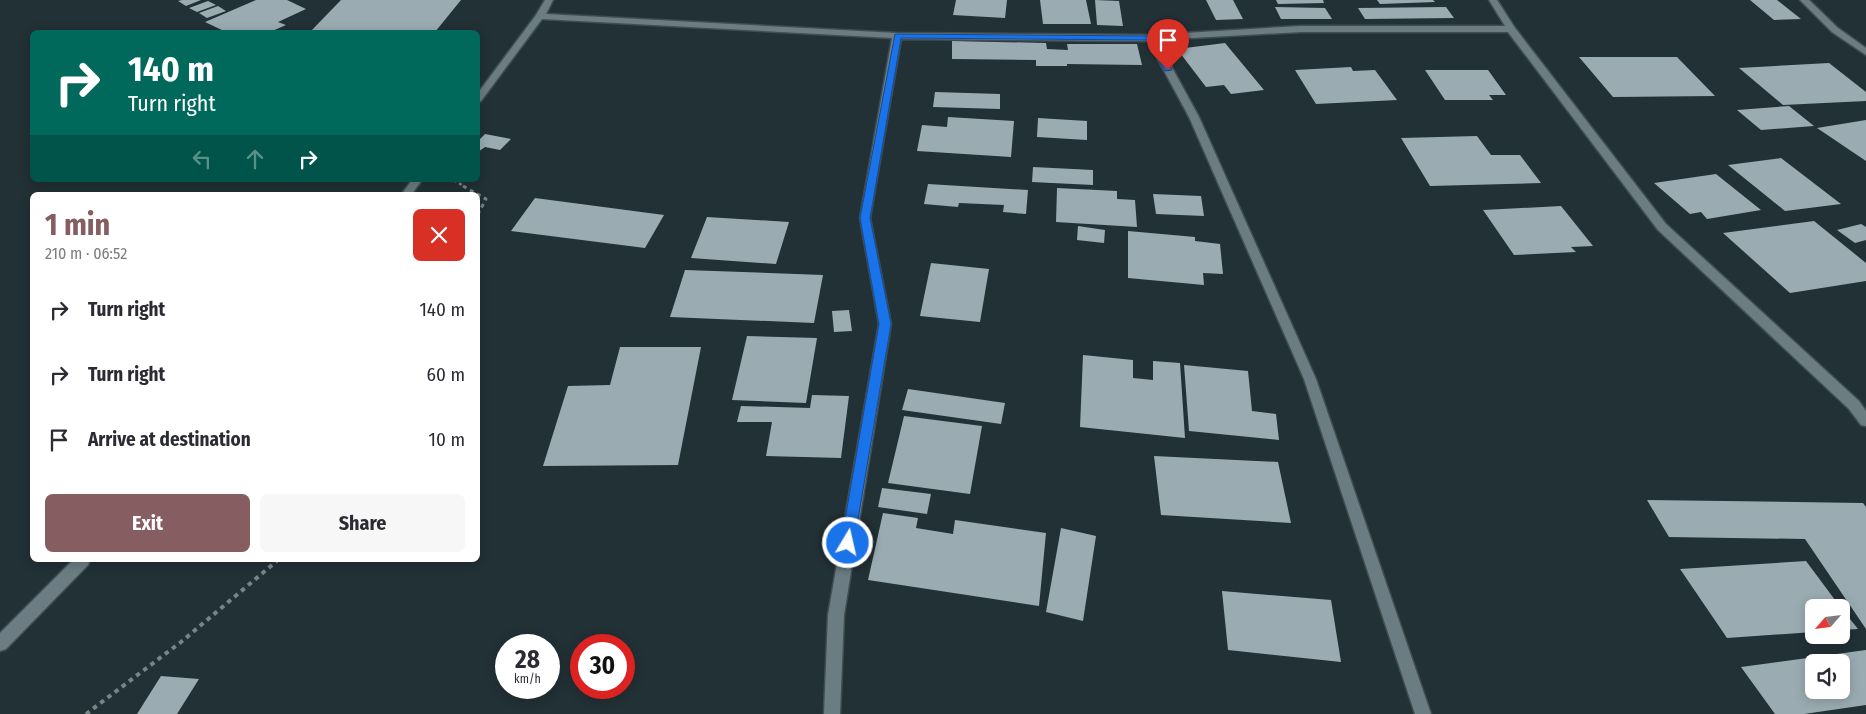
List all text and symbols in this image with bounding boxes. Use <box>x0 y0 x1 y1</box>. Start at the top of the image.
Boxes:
pin <box>1147 19 1189 70</box>
icon: arrive <box>1154 26 1182 54</box>
text: 140 m <box>128 48 214 90</box>
icon: right <box>45 50 110 115</box>
text: Turn right <box>128 90 216 117</box>
icon: left <box>188 145 216 173</box>
icon: ahead <box>241 145 269 173</box>
icon: right <box>294 145 322 173</box>
text: 1 min <box>45 207 110 243</box>
button: close <box>413 209 465 261</box>
text: 210 m · 06:52 <box>45 244 127 263</box>
icon: right <box>45 296 73 324</box>
text: Turn right <box>88 298 165 321</box>
text: 140 m <box>419 298 465 321</box>
icon: right <box>45 361 73 389</box>
text: Turn right <box>88 363 165 386</box>
text: 60 m <box>427 363 465 386</box>
icon: arrive <box>45 426 73 454</box>
text: Arrive at destination <box>88 428 251 451</box>
text: 10 m <box>429 428 465 451</box>
button: Exit <box>45 494 250 552</box>
button: Share <box>260 494 465 552</box>
position arrow <box>821 516 873 568</box>
north arrow <box>1805 599 1850 644</box>
map controls <box>1805 599 1850 699</box>
speed limit sign: 30 <box>570 634 635 699</box>
text: 28 <box>515 645 540 675</box>
button: sound <box>1805 654 1850 699</box>
text: km/h <box>514 672 541 686</box>

